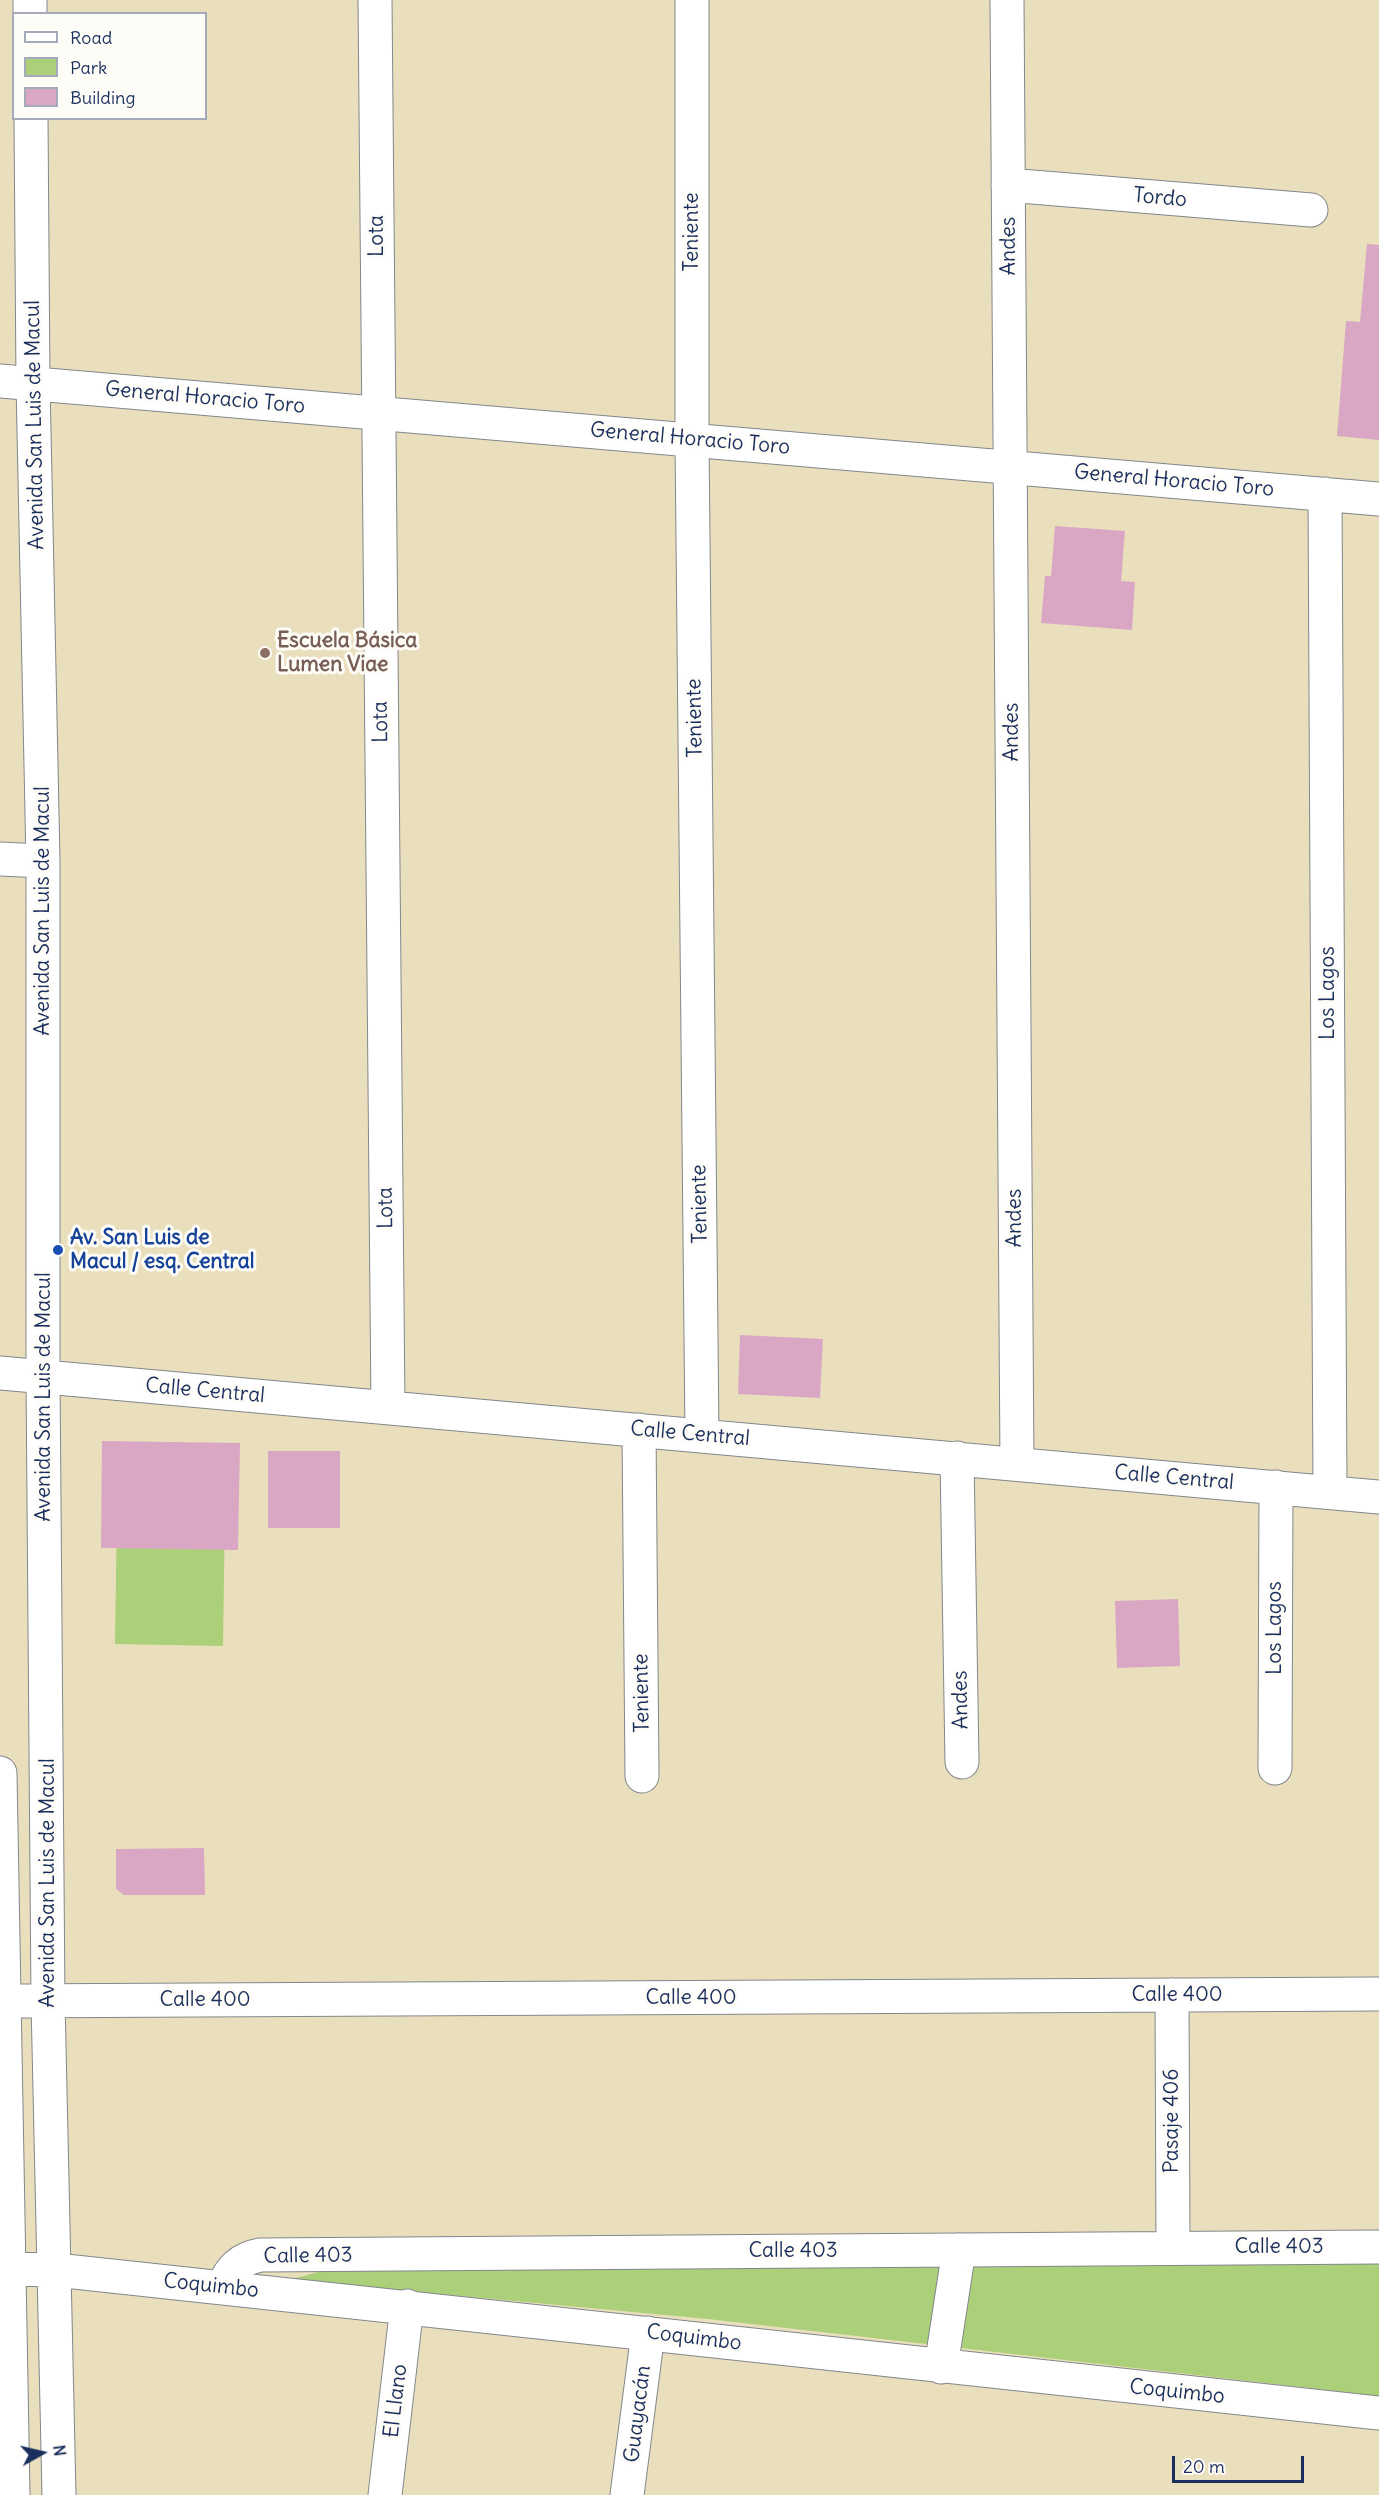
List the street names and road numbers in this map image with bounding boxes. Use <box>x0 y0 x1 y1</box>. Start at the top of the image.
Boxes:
street label: Tordo <box>1132 183 1188 213</box>
street label: Teniente <box>679 192 705 272</box>
street label: Lota <box>364 215 390 257</box>
street label: Andes <box>996 217 1022 275</box>
street label: Avenida San Luis de Macul <box>20 300 50 550</box>
street label: General Horacio Toro <box>104 377 306 419</box>
street label: General Horacio Toro <box>589 418 791 460</box>
street label: General Horacio Toro <box>1073 460 1275 502</box>
street label: Teniente <box>682 678 708 758</box>
street label: Lota <box>368 701 394 743</box>
street label: Andes <box>999 703 1025 761</box>
street label: Avenida San Luis de Macul <box>30 786 56 1036</box>
street label: Los Lagos <box>1315 946 1341 1040</box>
street label: Teniente <box>687 1164 713 1244</box>
street label: Lota <box>373 1187 399 1229</box>
street label: Andes <box>1002 1189 1028 1247</box>
street label: Avenida San Luis de Macul <box>31 1272 57 1522</box>
street label: Calle Central <box>144 1373 266 1409</box>
street label: Calle Central <box>629 1416 751 1452</box>
street label: Calle Central <box>1113 1460 1235 1496</box>
street label: Los Lagos <box>1262 1581 1288 1675</box>
street label: Teniente <box>629 1653 655 1733</box>
street label: Andes <box>948 1670 974 1730</box>
street label: Avenida San Luis de Macul <box>35 1758 61 2008</box>
street label: Calle 400 <box>1131 1982 1223 2008</box>
street label: Calle 400 <box>645 1985 737 2011</box>
street label: Calle 400 <box>159 1987 251 2013</box>
street label: Pasaje 406 <box>1159 2069 1185 2173</box>
street label: Calle 403 <box>1234 2234 1324 2260</box>
street label: Calle 403 <box>748 2238 838 2264</box>
street label: Calle 403 <box>263 2243 353 2269</box>
street label: Coquimbo <box>162 2268 260 2304</box>
street label: Coquimbo <box>645 2320 743 2356</box>
street label: El Llano <box>379 2363 413 2439</box>
street label: Guayacán <box>620 2364 656 2464</box>
street label: Coquimbo <box>1128 2374 1226 2410</box>

